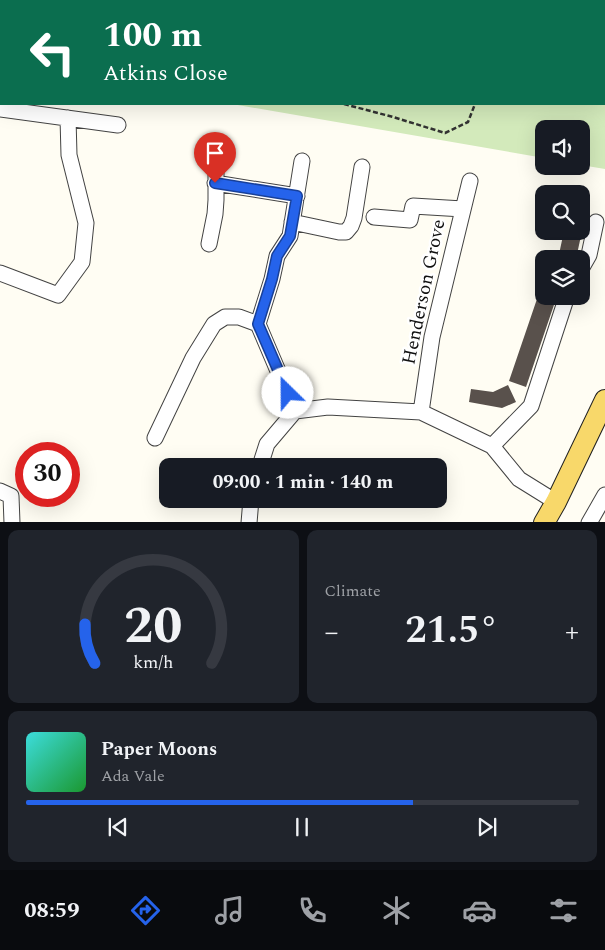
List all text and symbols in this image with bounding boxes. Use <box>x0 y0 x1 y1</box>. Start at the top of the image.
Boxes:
text: 100 m <box>103 9 202 62</box>
icon: left <box>20 20 85 85</box>
text: Atkins Close <box>103 57 228 90</box>
map controls <box>535 120 590 305</box>
button: sound <box>535 120 590 175</box>
pin <box>194 132 236 183</box>
icon: arrive <box>201 139 229 167</box>
button: search <box>535 185 590 240</box>
street label: Henderson Grove <box>394 217 454 367</box>
button: layers <box>535 250 590 305</box>
position arrow <box>261 366 313 418</box>
speed limit sign: 30 <box>15 442 80 507</box>
text: 09:00 · 1 min · 140 m <box>213 468 393 497</box>
text: Climate <box>325 579 381 603</box>
text: 20 <box>124 587 182 666</box>
text: 21.5° <box>405 602 498 660</box>
text: − <box>325 611 339 654</box>
text: + <box>565 611 579 654</box>
text: km/h <box>133 649 173 676</box>
text: Paper Moons <box>101 735 217 764</box>
text: Ada Vale <box>101 764 165 788</box>
icon: previous <box>104 813 132 841</box>
icon: pause <box>288 813 316 841</box>
icon: next <box>473 813 501 841</box>
icon: directions <box>128 893 163 928</box>
icon: music <box>212 893 247 928</box>
icon: phone <box>295 893 330 928</box>
icon: climate <box>379 893 414 928</box>
icon: car <box>462 893 497 928</box>
icon: filters <box>546 893 581 928</box>
text: 08:59 <box>24 894 80 927</box>

